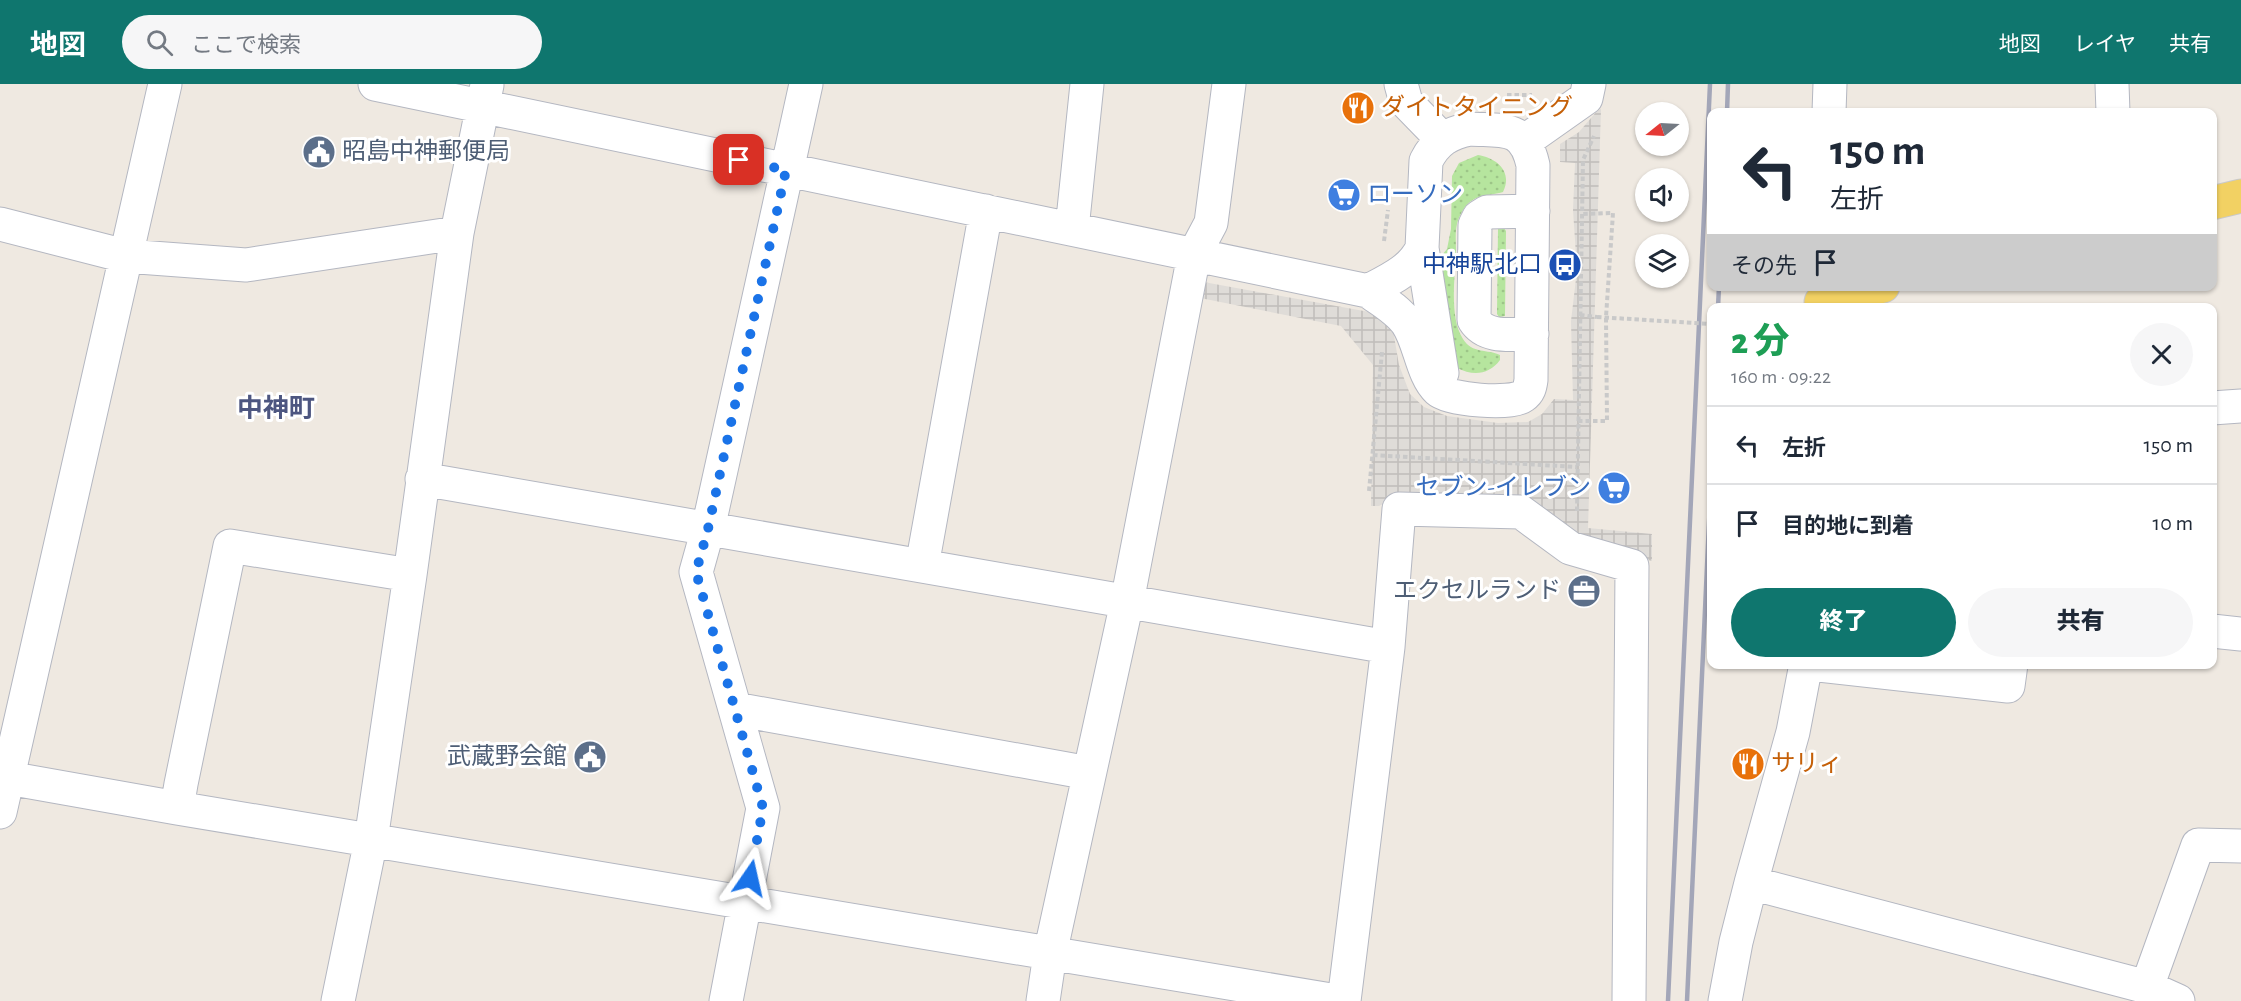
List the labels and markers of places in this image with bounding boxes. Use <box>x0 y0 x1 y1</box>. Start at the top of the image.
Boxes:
restaurant icon: ダイトタイニング <box>1340 90 1376 126</box>
place label: ダイトタイニング <box>1381 94 1573 120</box>
public building icon: 昭島中神郵便局 <box>301 134 337 170</box>
pin <box>713 134 764 185</box>
place label: 昭島中神郵便局 <box>342 138 510 164</box>
supermarket icon: ローソン <box>1326 177 1362 213</box>
place label: ローソン <box>1367 183 1463 207</box>
bus stop icon: 中神駅北口 <box>1547 247 1583 283</box>
place label: 中神駅北口 <box>1422 251 1542 277</box>
supermarket icon: セブン-イレブン <box>1596 470 1632 506</box>
place label: セブン-イレブン <box>1416 474 1591 500</box>
office icon: エクセルランド <box>1566 573 1602 609</box>
place label: エクセルランド <box>1393 578 1561 603</box>
public building icon: 武蔵野会館 <box>572 739 608 775</box>
place label: 武蔵野会館 <box>447 743 567 769</box>
restaurant icon: サリィ <box>1730 746 1766 782</box>
place label: サリィ <box>1771 752 1843 776</box>

